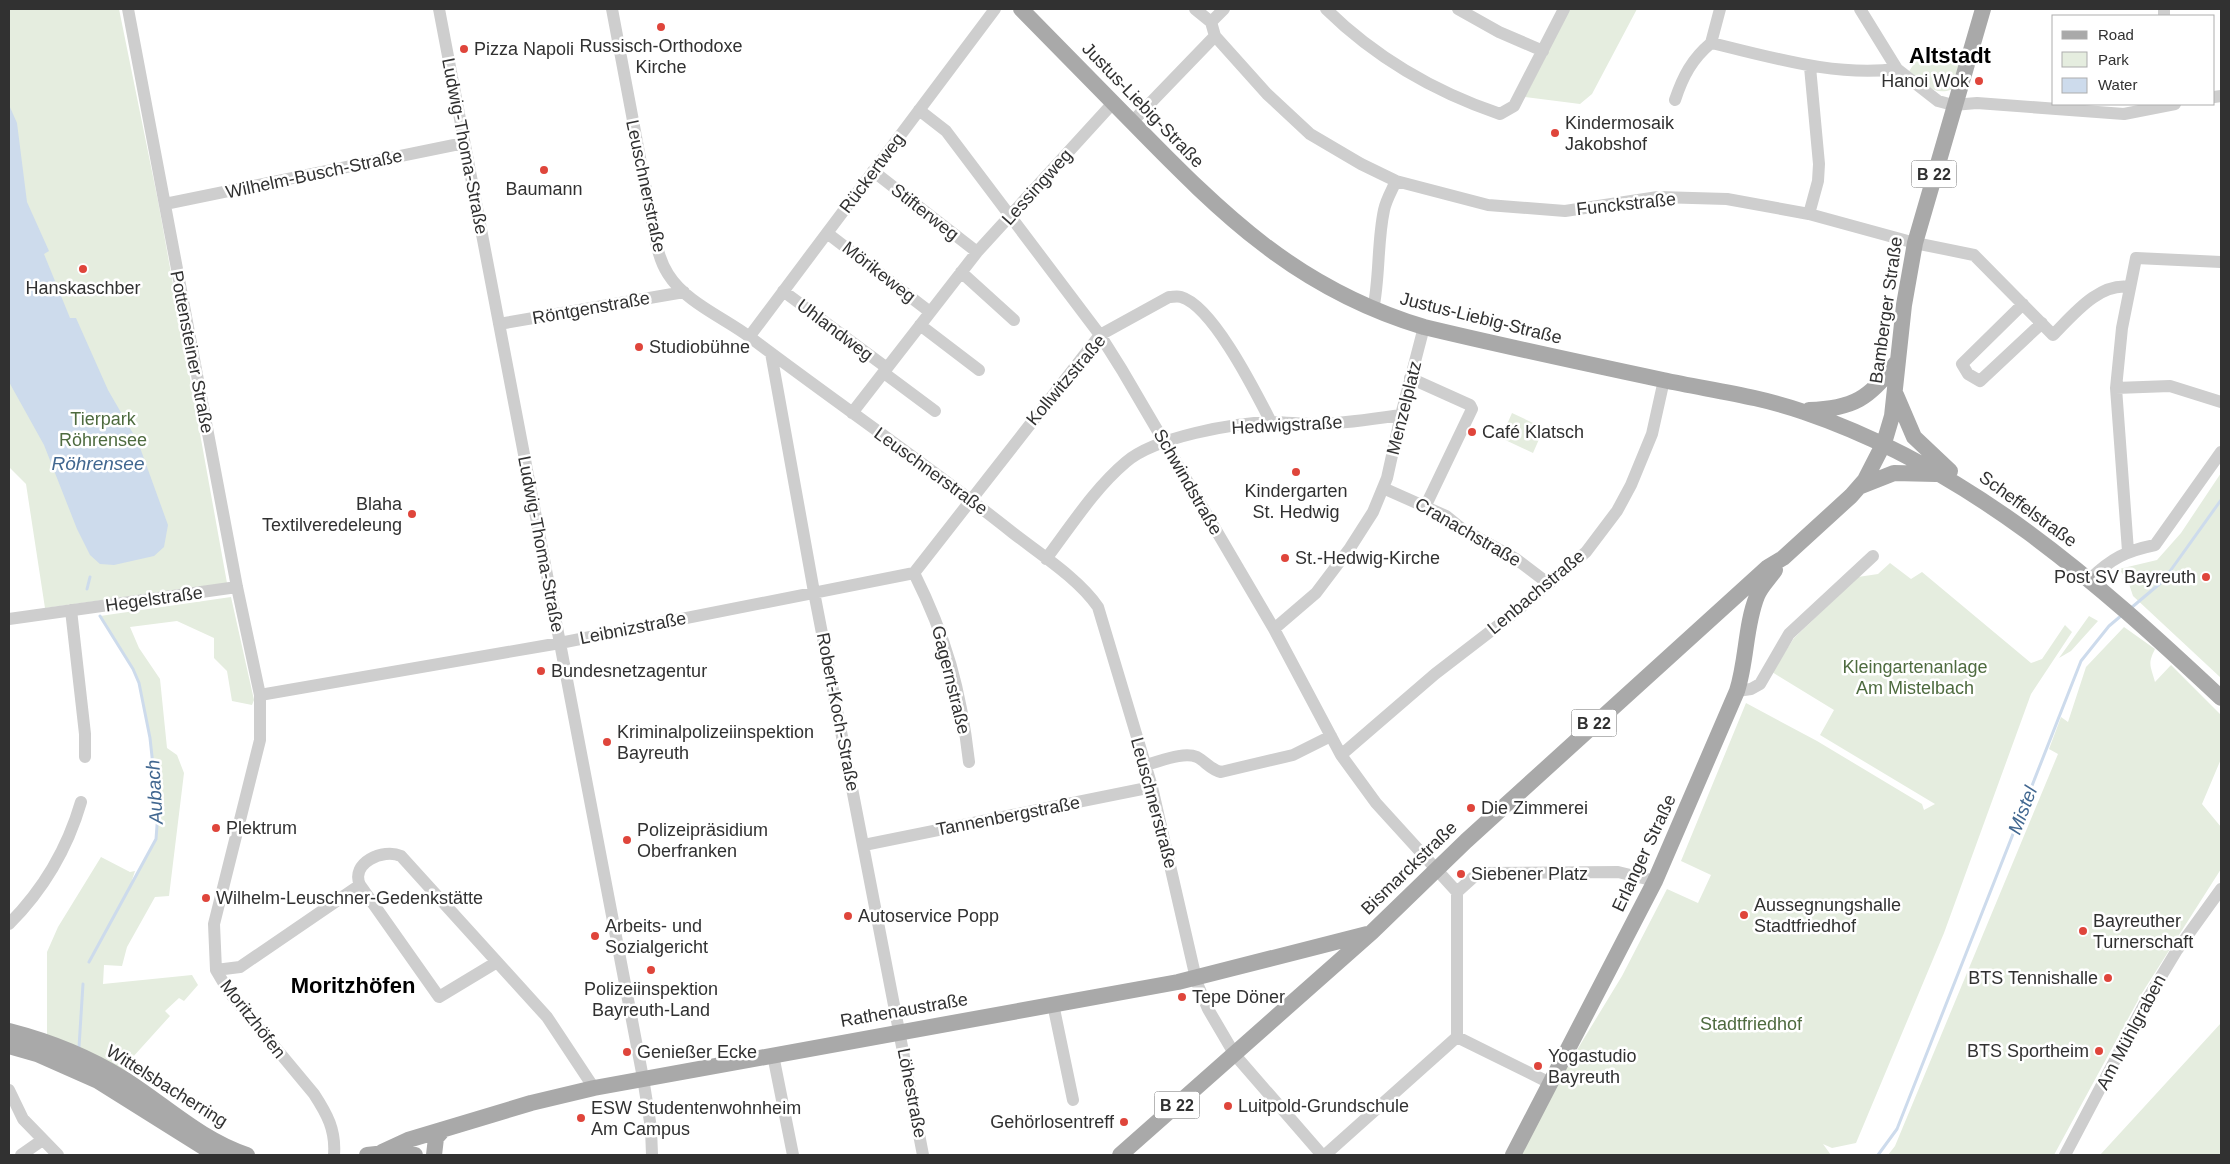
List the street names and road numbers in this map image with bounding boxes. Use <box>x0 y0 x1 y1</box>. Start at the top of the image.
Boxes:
street label: Justus-Liebig-Straße <box>1078 38 1208 172</box>
street label: Ludwig-Thoma-Straße <box>438 56 492 236</box>
street label: Leuschnerstraße <box>622 118 670 254</box>
street label: Rückertweg <box>835 129 909 217</box>
street label: Lessingweg <box>998 145 1076 229</box>
street label: Wilhelm-Busch-Straße <box>224 146 404 202</box>
road number: B 22 <box>1912 160 1956 188</box>
street label: Stifterweg <box>887 179 963 245</box>
street label: Funckstraße <box>1575 189 1677 219</box>
street label: Bamberger Straße <box>1866 235 1906 385</box>
street label: Mörikeweg <box>839 237 919 307</box>
street label: Pottensteiner Straße <box>166 269 218 435</box>
street label: Röntgenstraße <box>531 288 651 328</box>
street label: Justus-Liebig-Straße <box>1398 288 1564 348</box>
street label: Uhlandweg <box>793 295 877 365</box>
street label: Kollwitzstraße <box>1022 331 1110 429</box>
street label: Menzelplatz <box>1383 359 1425 457</box>
street label: Hedwigstraße <box>1231 412 1343 438</box>
street label: Leuschnerstraße <box>870 423 992 519</box>
street label: Schwindstraße <box>1150 425 1226 539</box>
street label: Ludwig-Thoma-Straße <box>514 454 568 634</box>
street label: Scheffelstraße <box>1975 467 2081 551</box>
street label: Cranachstraße <box>1411 494 1525 570</box>
street label: Lenbachstraße <box>1484 546 1588 638</box>
street label: Hegelstraße <box>104 582 204 616</box>
street label: Leibnizstraße <box>578 608 688 648</box>
street label: Gagernstraße <box>928 624 974 736</box>
street label: Robert-Koch-Straße <box>813 631 863 793</box>
road number: B 22 <box>1572 710 1616 736</box>
street label: Leuschnerstraße <box>1127 735 1181 871</box>
street label: Erlanger Straße <box>1608 791 1680 915</box>
street label: Tannenbergstraße <box>934 792 1082 840</box>
street label: Bismarckstraße <box>1357 817 1461 919</box>
street label: Am Mühlgraben <box>2092 971 2170 1093</box>
street label: Moritzhöfen <box>216 976 290 1062</box>
street label: Rathenaustraße <box>839 989 969 1031</box>
street label: Wittelsbacherring <box>103 1041 231 1131</box>
street label: Löhestraße <box>893 1046 931 1140</box>
road number: B 22 <box>1154 1092 1200 1118</box>

